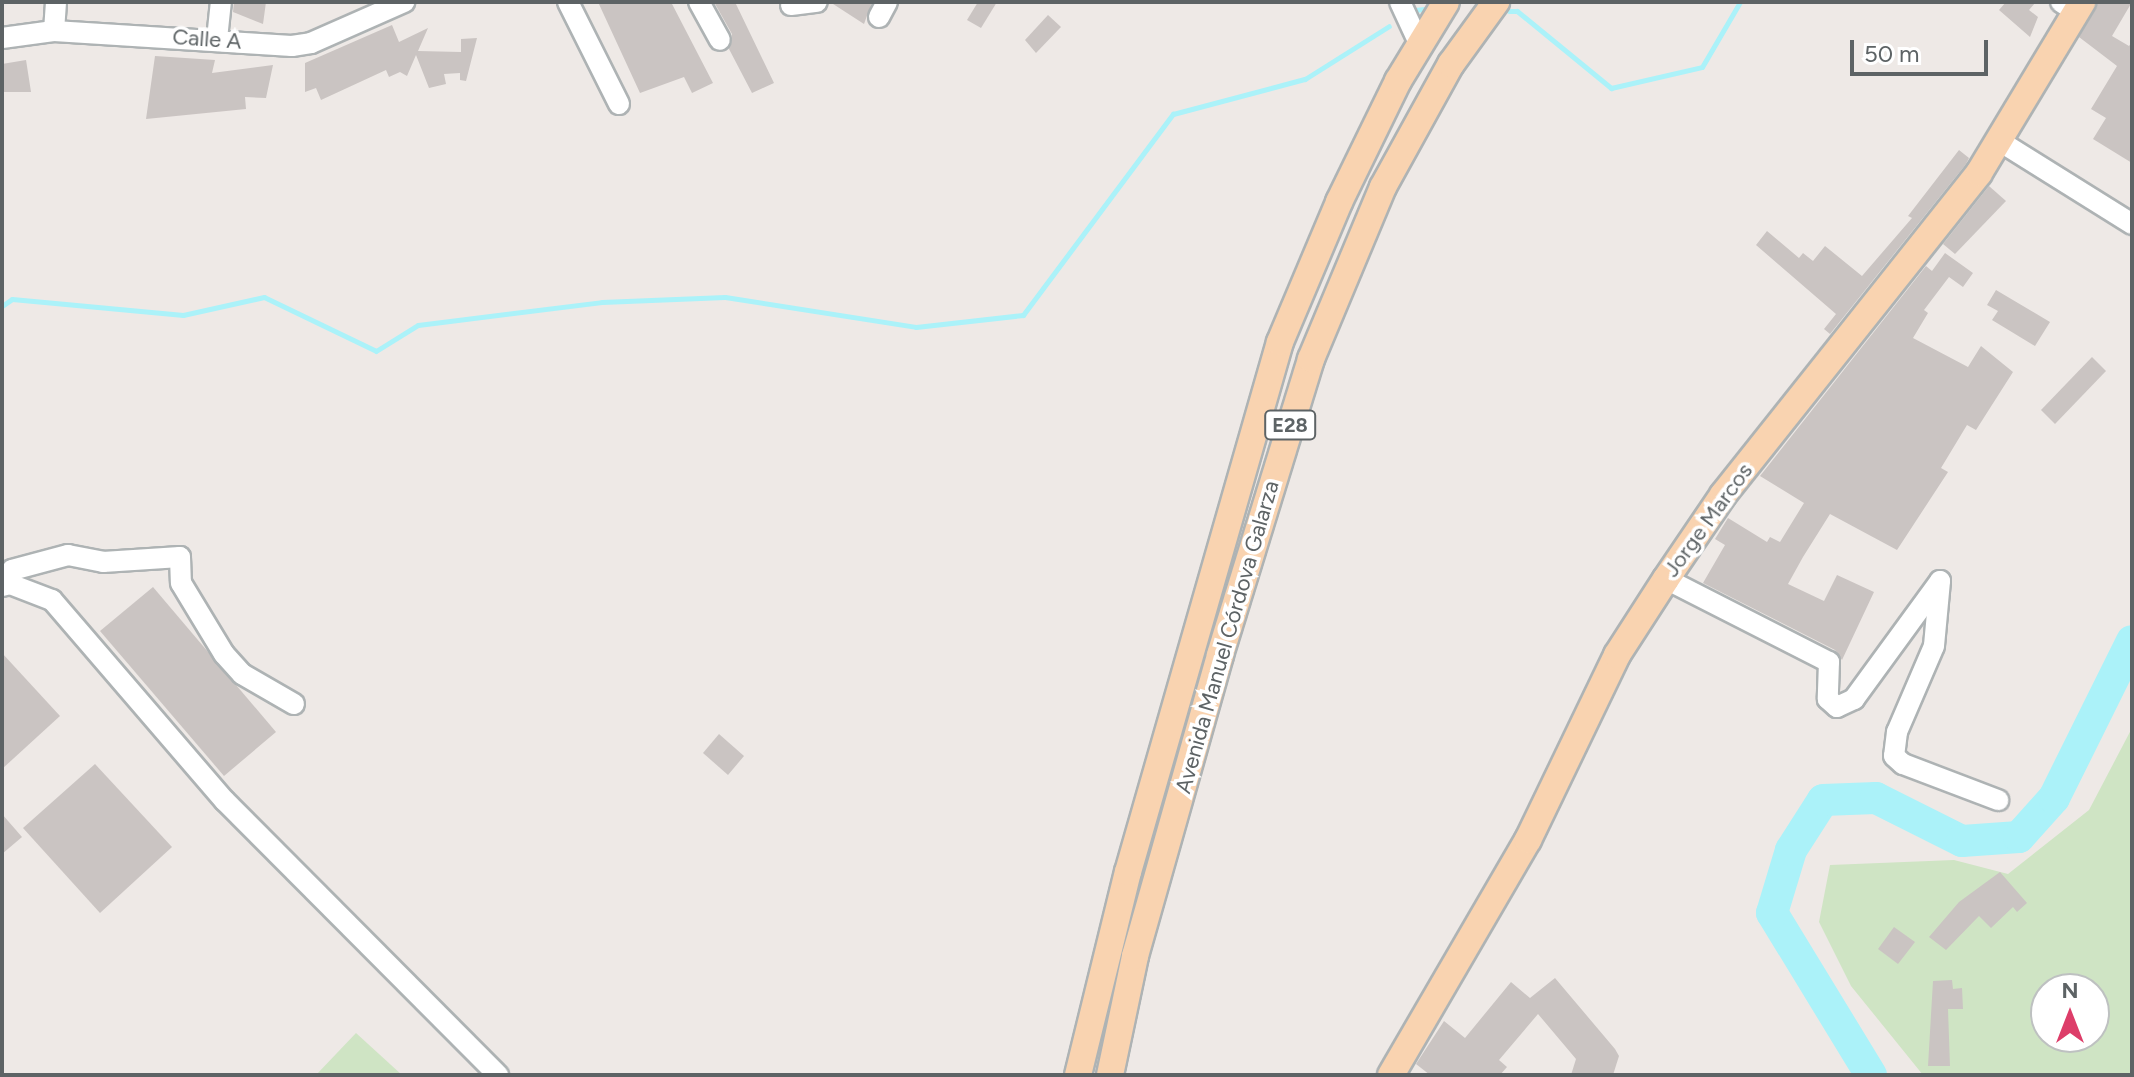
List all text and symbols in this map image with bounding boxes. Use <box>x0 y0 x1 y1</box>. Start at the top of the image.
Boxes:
street label: Calle A <box>172 23 242 55</box>
scale bar <box>1854 24 1992 74</box>
text: 50 m <box>1864 39 1920 68</box>
road number: E28 <box>1264 409 1316 441</box>
street label: Jorge Marcos <box>1658 458 1758 582</box>
street label: Avenida Manuel Córdova Galarza <box>1170 478 1284 796</box>
north arrow <box>2030 973 2110 1053</box>
text: N <box>2061 977 2079 1004</box>

